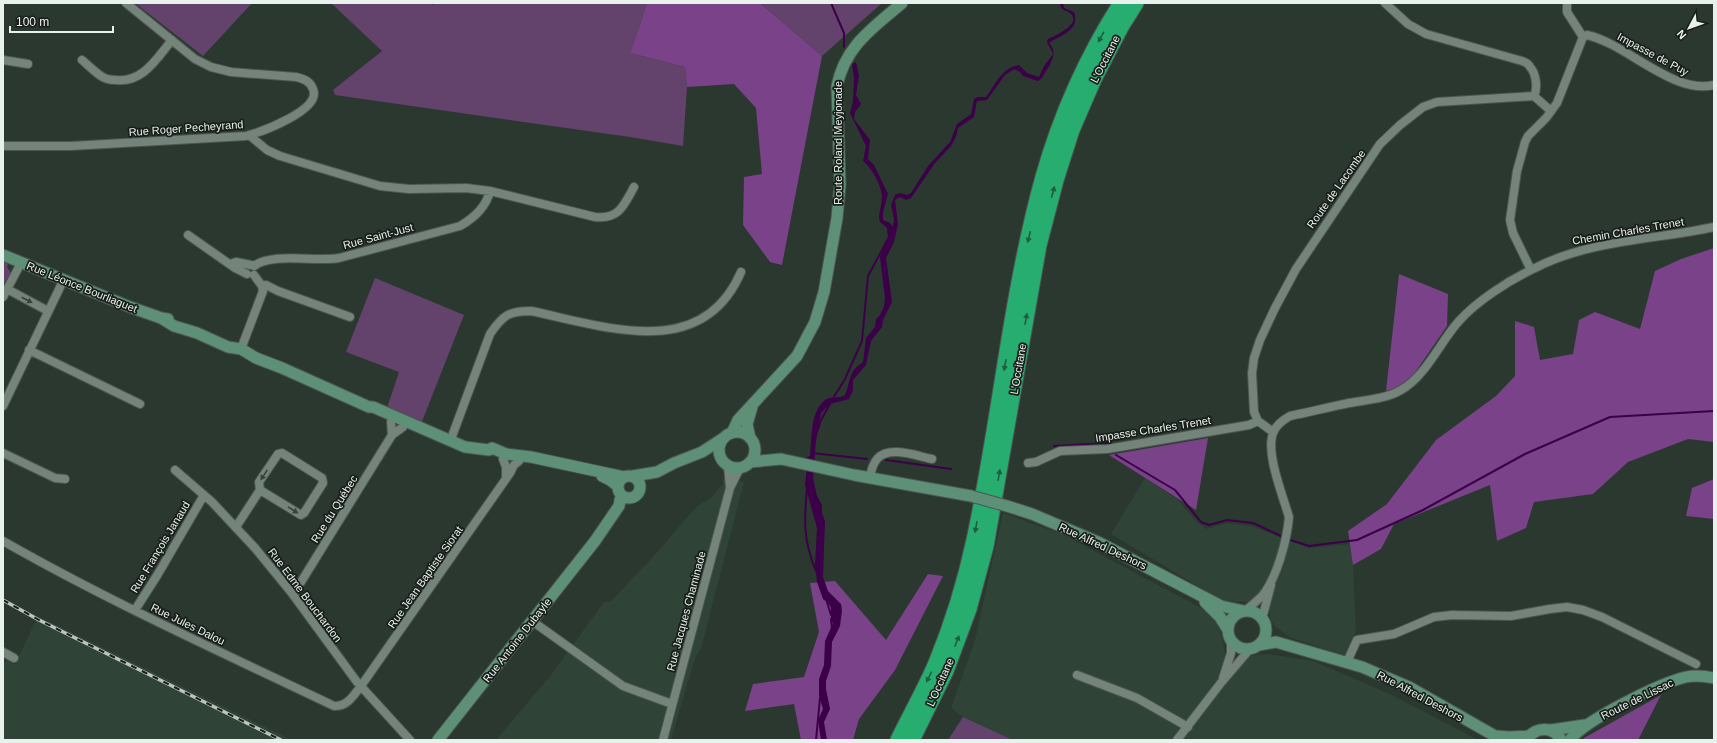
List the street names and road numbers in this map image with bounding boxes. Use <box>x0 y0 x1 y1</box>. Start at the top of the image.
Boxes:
street label: Impasse de Puy <box>1615 30 1691 78</box>
street label: L'Occitane <box>1088 33 1122 85</box>
street label: Route Roland Meyjonade <box>832 81 844 205</box>
street label: Rue Roger Pecheyrand <box>128 118 244 138</box>
street label: Route de Lacombe <box>1304 147 1368 231</box>
street label: Chemin Charles Trenet <box>1571 215 1685 247</box>
street label: Rue Saint-Just <box>342 221 414 251</box>
street label: Rue Léonce Bourliaguet <box>25 259 139 315</box>
street label: L'Occitane <box>1008 343 1028 395</box>
street label: Impasse Charles Trenet <box>1094 414 1212 444</box>
street label: Rue du Québec <box>308 473 360 545</box>
street label: Rue François Janaud <box>128 499 192 595</box>
street label: Rue Alfred Deshors <box>1057 520 1149 572</box>
street label: Rue Jean Baptiste Siorat <box>385 524 465 630</box>
street label: Rue Edme Bouchardon <box>266 546 344 644</box>
street label: Rue Jacques Chaminade <box>664 550 708 672</box>
street label: Rue Antoine Dubayle <box>480 596 554 684</box>
street label: Rue Jules Dalou <box>149 601 227 647</box>
street label: L'Occitane <box>924 656 956 708</box>
street label: Rue Alfred Deshors <box>1375 668 1465 724</box>
street label: Route de Lissac <box>1599 676 1676 722</box>

